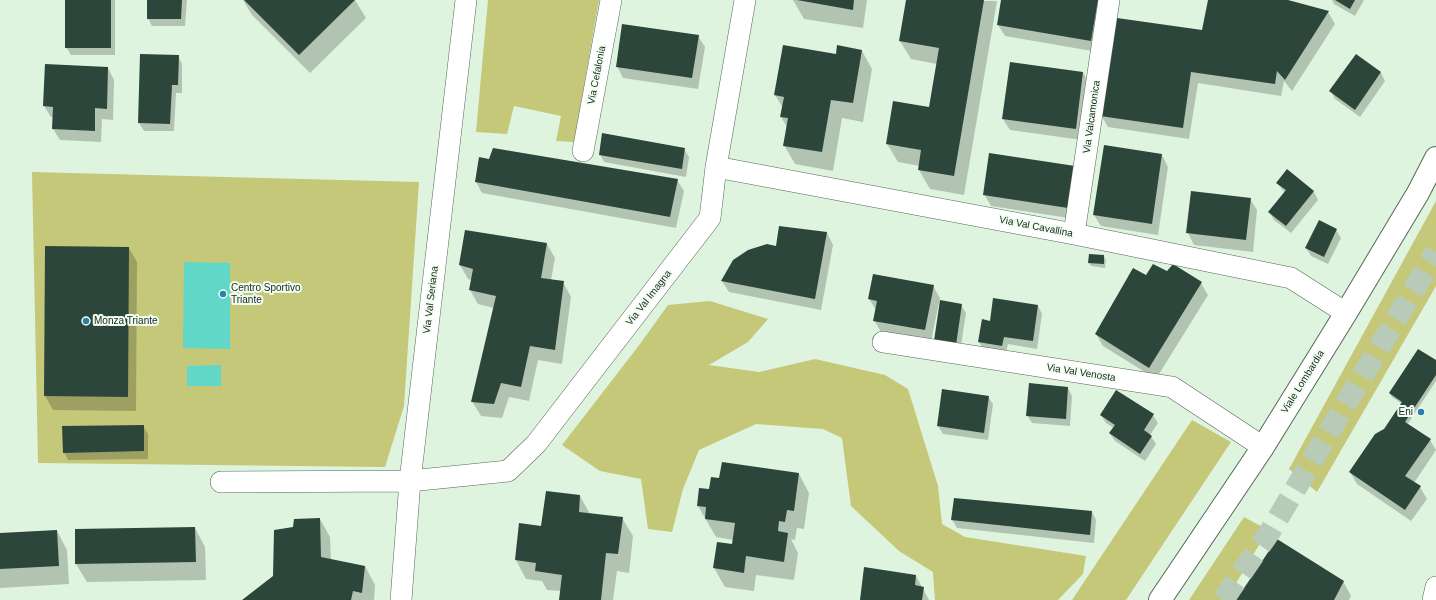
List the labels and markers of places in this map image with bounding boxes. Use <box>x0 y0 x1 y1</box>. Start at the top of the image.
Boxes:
place label: Centro Sportivo Triante <box>231 282 300 306</box>
marker: Centro Sportivo Triante <box>218 289 228 299</box>
place label: Monza Triante <box>94 315 158 327</box>
marker: Monza Triante <box>81 316 91 326</box>
place label: Eni <box>1399 406 1413 418</box>
marker: Eni <box>1416 407 1426 417</box>

